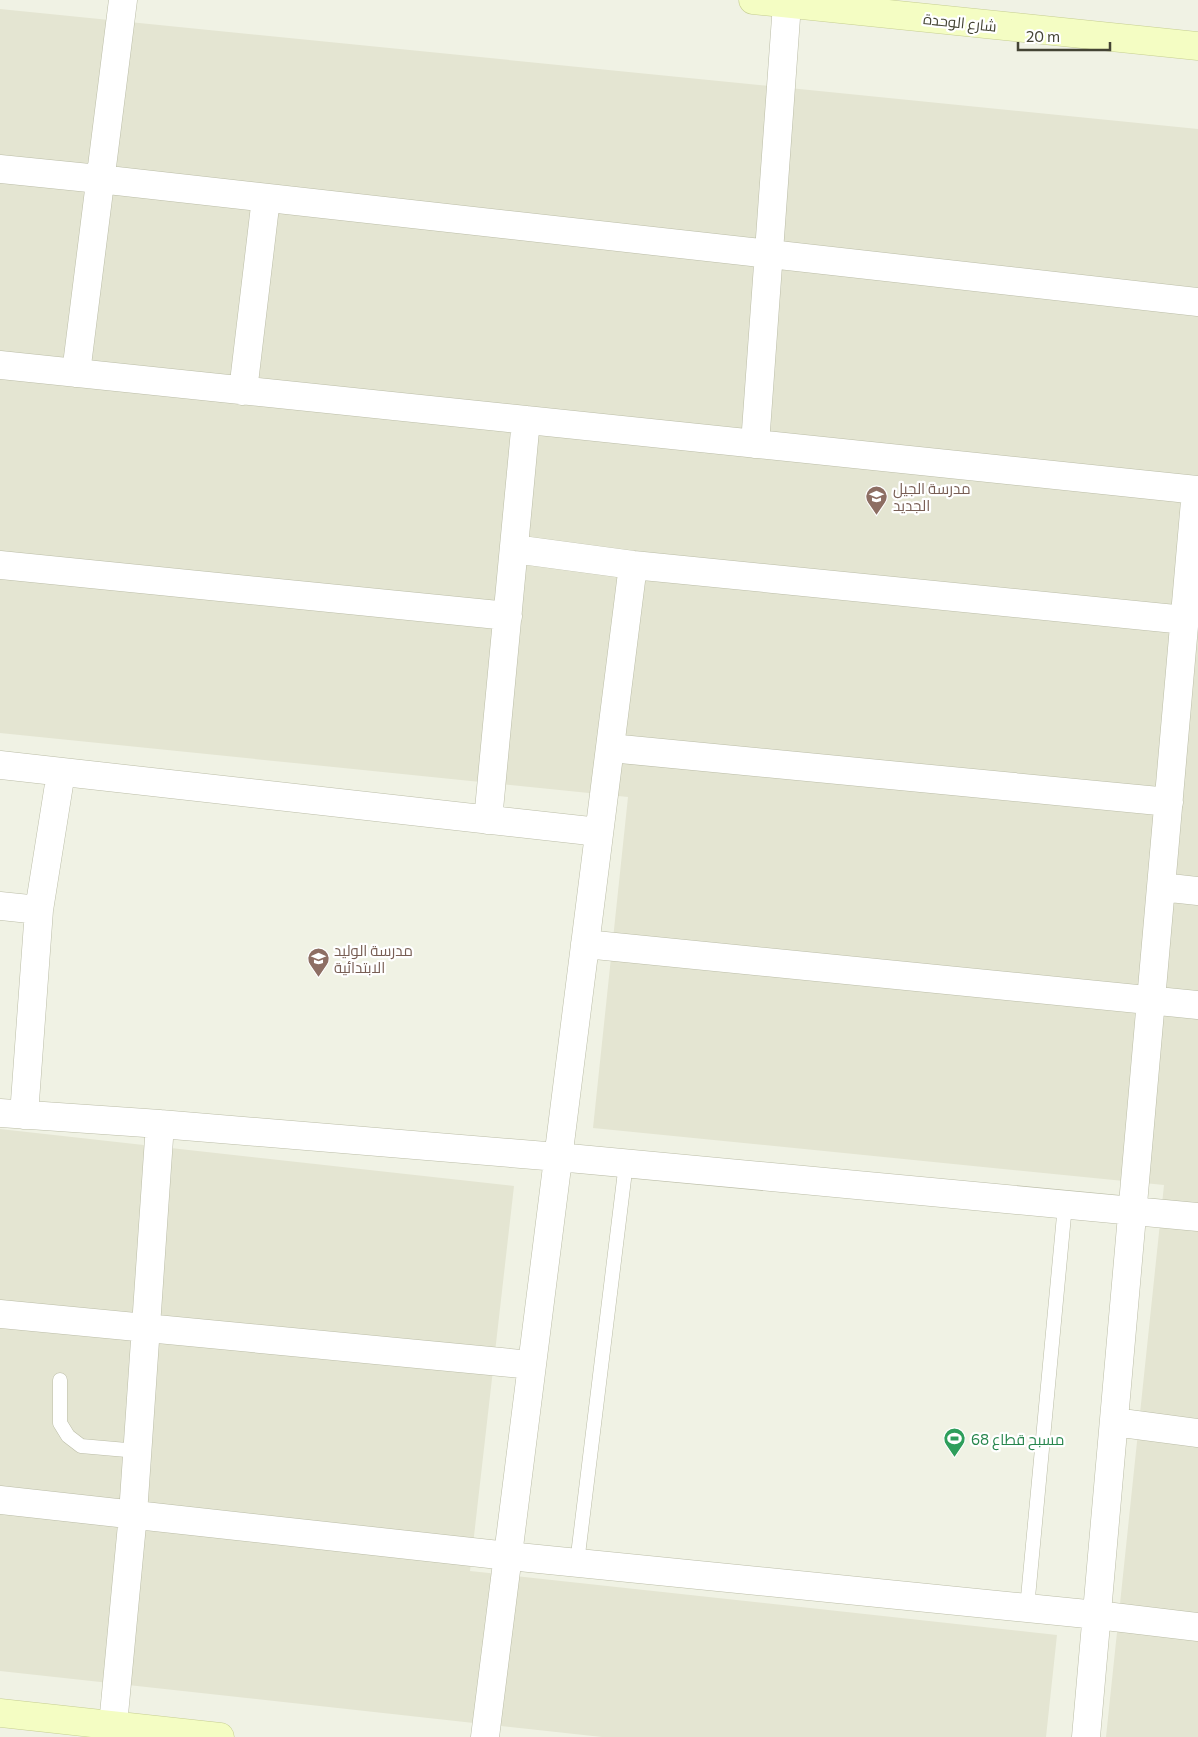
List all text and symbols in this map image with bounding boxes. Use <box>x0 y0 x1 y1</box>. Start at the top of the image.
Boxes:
street label: شارع الوحدة <box>922 9 998 38</box>
scale bar <box>1018 20 1110 52</box>
text: 20 m <box>1026 27 1060 45</box>
place label: مدرسة الجيل الجديد <box>893 479 971 514</box>
school or university icon: مدرسة الجيل الجديد <box>865 485 889 516</box>
place label: مدرسة الوليد الابتدائية <box>334 941 413 976</box>
school or university icon: مدرسة الوليد الابتدائية <box>306 947 330 978</box>
sports icon: مسبح قطاع 68 <box>943 1427 967 1458</box>
place label: مسبح قطاع 68 <box>971 1430 1064 1451</box>

